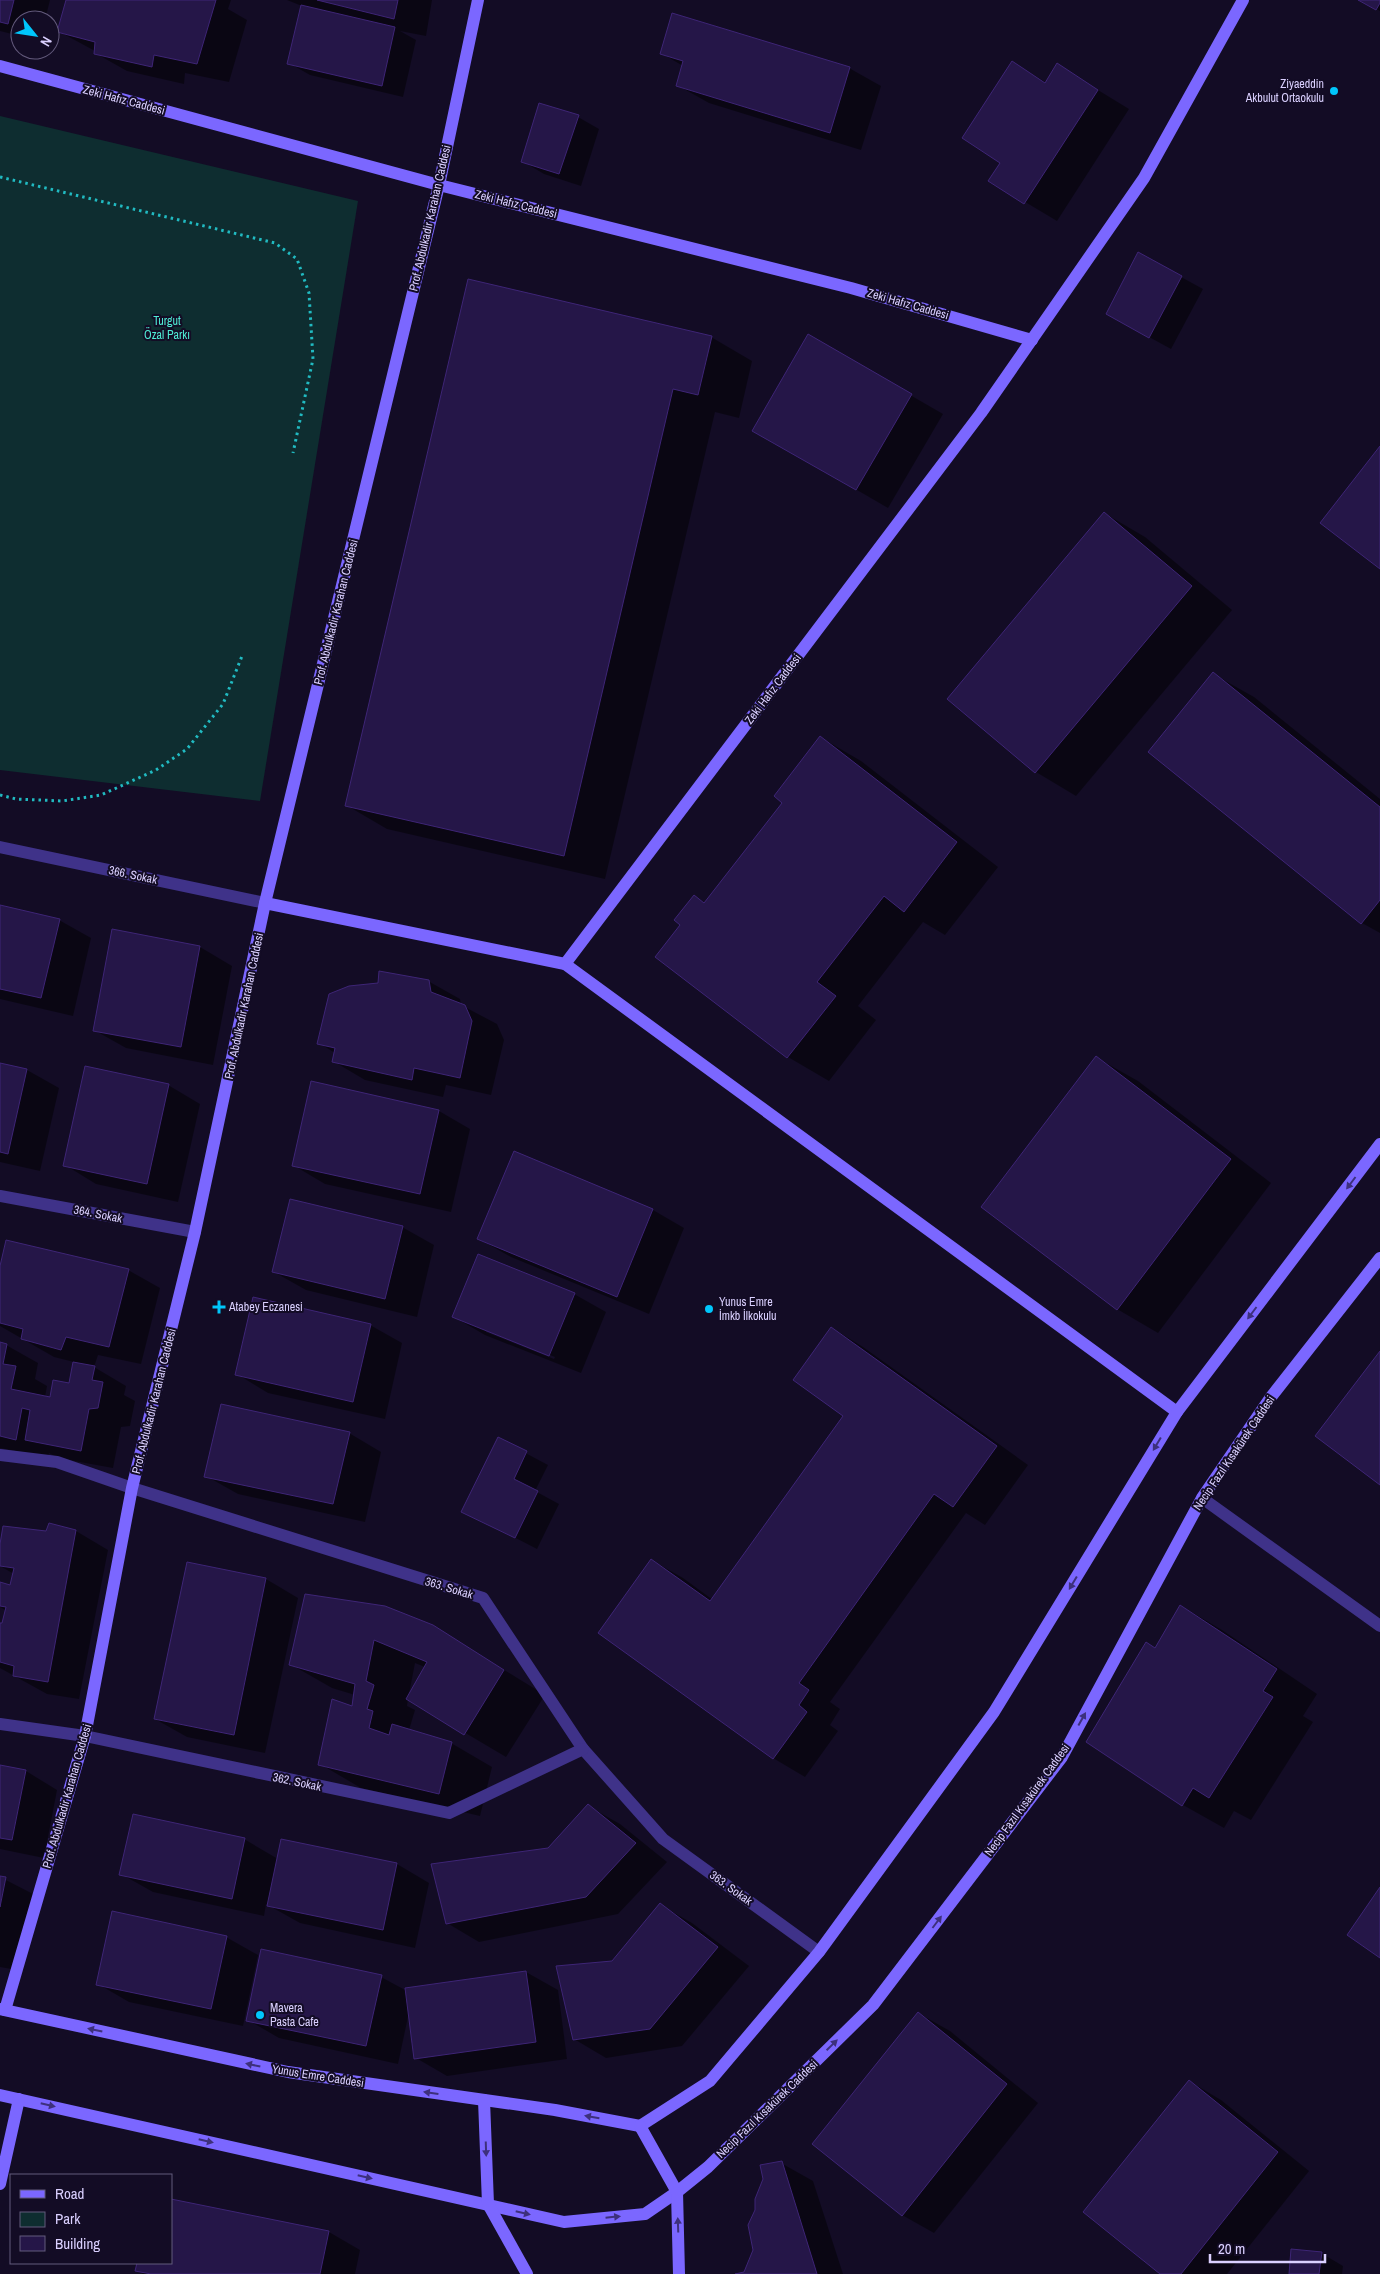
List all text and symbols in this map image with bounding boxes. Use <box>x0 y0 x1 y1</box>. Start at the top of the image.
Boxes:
north arrow <box>10 10 60 60</box>
text: N <box>36 33 56 50</box>
place label: Ziyaeddin Akbulut Ortaokulu <box>1245 76 1324 106</box>
street label: Zeki Hafız Caddesi <box>81 81 167 119</box>
marker: Ziyaeddin Akbulut Ortaokulu <box>1328 85 1340 97</box>
street label: Prof. Abdulkadir Karahan Caddesi <box>405 143 455 293</box>
street label: Zeki Hafız Caddesi <box>473 186 559 222</box>
street label: Zeki Hafız Caddesi <box>865 285 951 323</box>
park label: Turgut Özal Parkı <box>144 313 190 343</box>
street label: Prof. Abdulkadir Karahan Caddesi <box>310 538 362 686</box>
street label: Zeki Hafız Caddesi <box>741 651 805 727</box>
street label: 366. Sokak <box>107 862 159 888</box>
street label: Prof. Abdulkadir Karahan Caddesi <box>221 931 267 1081</box>
one-way arrow <box>1345 1176 1356 1189</box>
street label: 364. Sokak <box>72 1201 124 1227</box>
place label: Yunus Emre İmkb İlkokulu <box>719 1294 776 1324</box>
place label: Atabey Eczanesi <box>228 1299 303 1315</box>
marker: Atabey Eczanesi <box>213 1301 225 1313</box>
marker: Yunus Emre İmkb İlkokulu <box>703 1303 715 1315</box>
one-way arrow <box>1247 1306 1258 1319</box>
street label: Prof. Abdulkadir Karahan Caddesi <box>128 1327 180 1475</box>
street label: Necip Fazıl Kısakürek Caddesi <box>1190 1392 1278 1514</box>
one-way arrow <box>1153 1438 1162 1451</box>
street label: 363. Sokak <box>423 1573 475 1603</box>
one-way arrow <box>1068 1576 1077 1589</box>
one-way arrow <box>1078 1711 1086 1726</box>
street label: Prof. Abdulkadir Karahan Caddesi <box>39 1722 95 1870</box>
street label: Necip Fazıl Kısakürek Caddesi <box>981 1741 1073 1859</box>
street label: 362. Sokak <box>271 1769 323 1795</box>
street label: 363. Sokak <box>706 1867 756 1909</box>
one-way arrow <box>931 1916 942 1929</box>
place label: Mavera Pasta Cafe <box>270 2000 319 2030</box>
marker: Mavera Pasta Cafe <box>254 2009 266 2021</box>
one-way arrow <box>87 2026 102 2034</box>
one-way arrow <box>826 2040 838 2052</box>
street label: Necip Fazıl Kısakürek Caddesi <box>713 2056 821 2162</box>
one-way arrow <box>246 2061 261 2069</box>
street label: Yunus Emre Caddesi <box>271 2061 365 2091</box>
one-way arrow <box>423 2088 439 2096</box>
one-way arrow <box>40 2101 55 2109</box>
one-way arrow <box>583 2112 599 2120</box>
one-way arrow <box>199 2137 214 2145</box>
one-way arrow <box>482 2141 490 2157</box>
one-way arrow <box>357 2173 372 2181</box>
legend <box>10 2174 172 2264</box>
text: Road <box>55 2183 84 2204</box>
text: Park <box>55 2208 81 2229</box>
one-way arrow <box>516 2209 531 2217</box>
one-way arrow <box>605 2213 621 2221</box>
one-way arrow <box>673 2217 681 2233</box>
scale bar <box>1210 2232 1325 2264</box>
text: Building <box>55 2233 100 2254</box>
text: 20 m <box>1218 2238 1245 2259</box>

